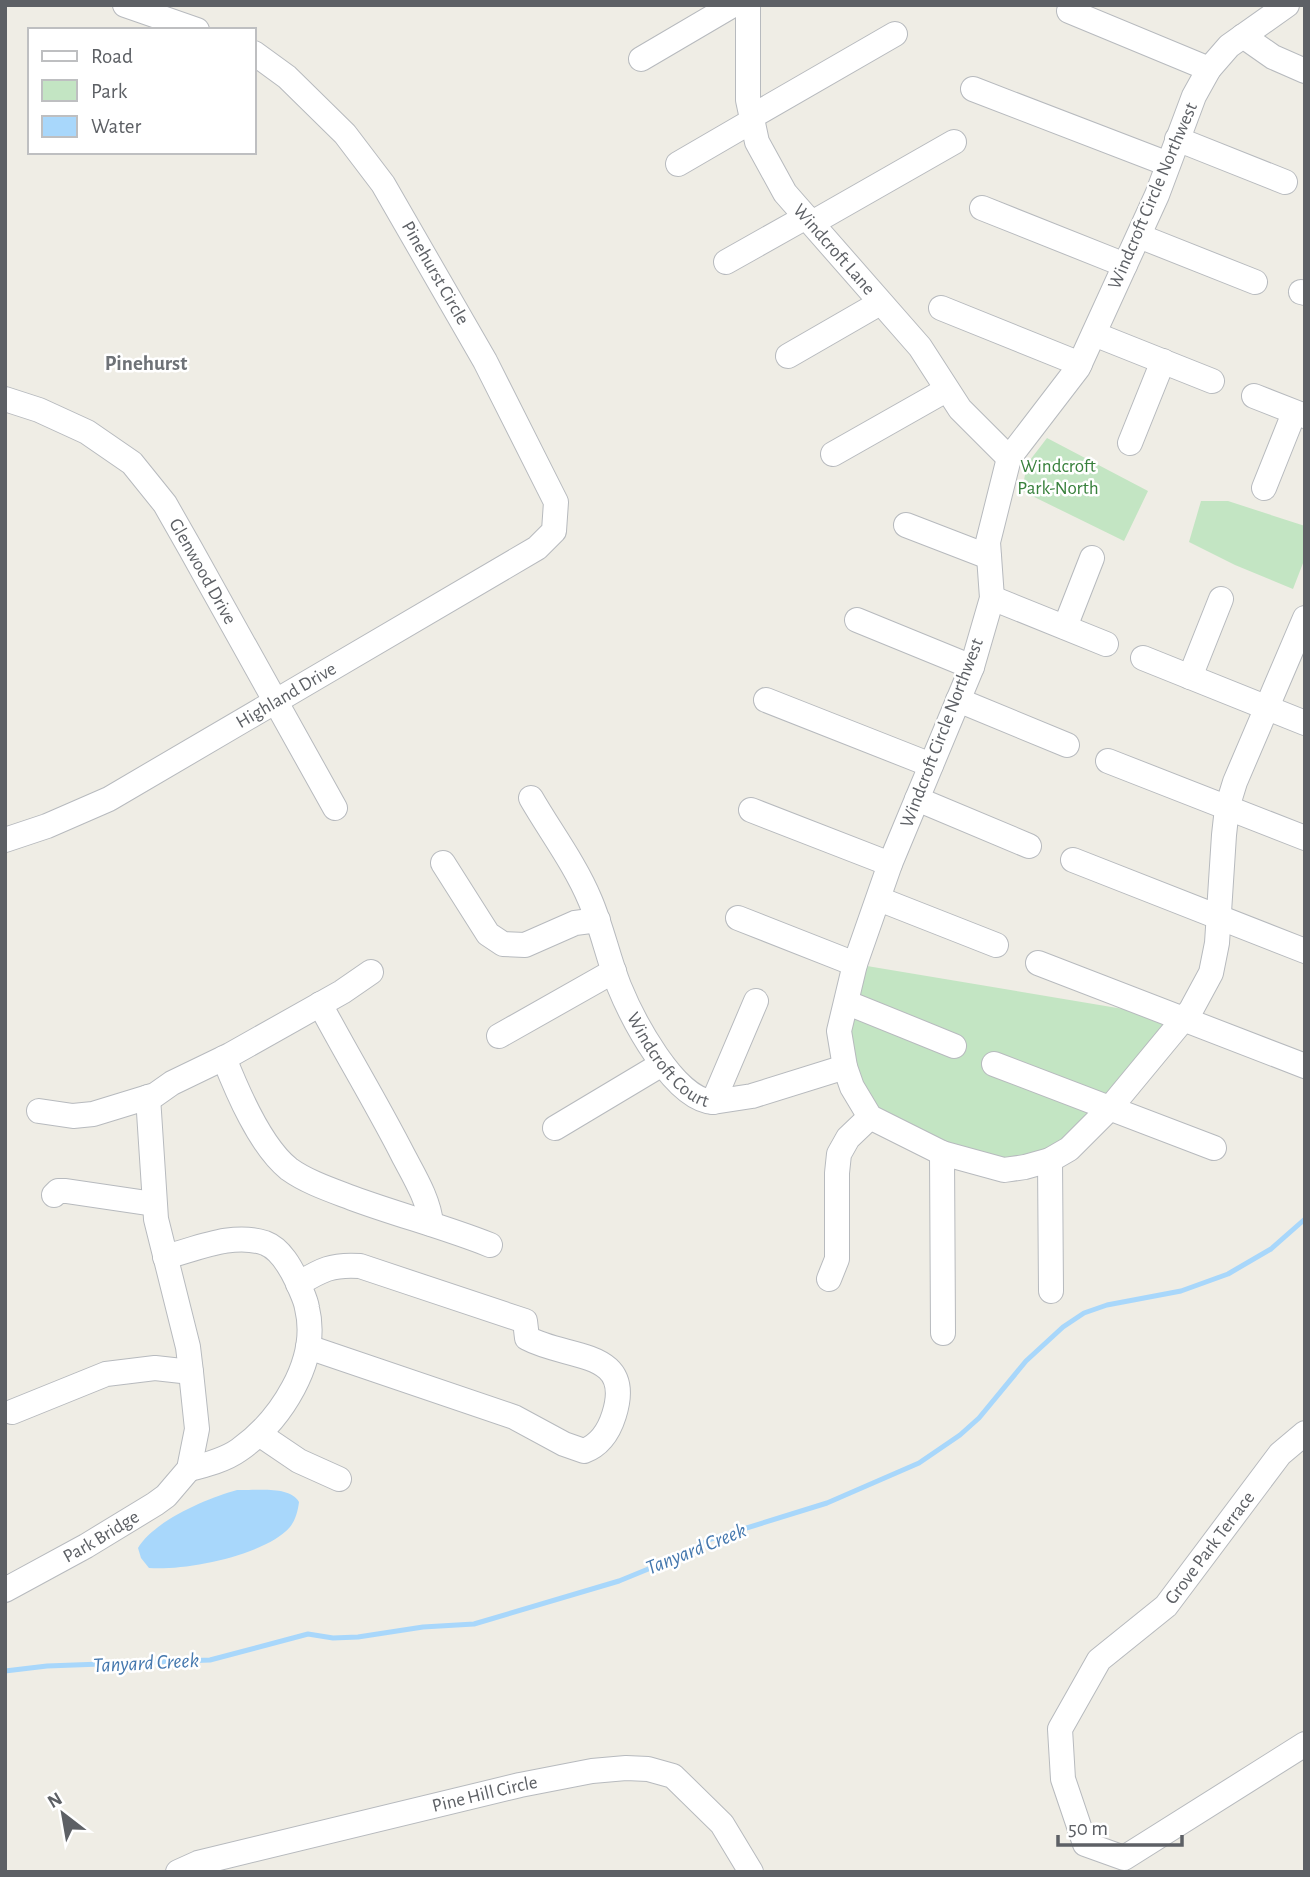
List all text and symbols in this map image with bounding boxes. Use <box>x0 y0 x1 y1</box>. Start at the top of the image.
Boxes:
legend <box>28 28 256 154</box>
text: Road <box>91 46 133 67</box>
text: Park <box>91 81 128 102</box>
street label: Windcroft Circle Northwest <box>1105 100 1201 292</box>
text: Water <box>91 116 141 137</box>
street label: Windcroft Lane <box>790 200 879 298</box>
street label: Pinehurst Circle <box>398 218 472 328</box>
district label: Pinehurst <box>105 353 187 374</box>
park label: Windcroft Park-North <box>1017 457 1099 498</box>
street label: Glenwood Drive <box>166 515 240 627</box>
street label: Windcroft Circle Northwest <box>897 636 987 830</box>
street label: Highland Drive <box>233 659 339 732</box>
street label: Windcroft Court <box>623 1009 711 1111</box>
street label: Grove Park Terrace <box>1162 1488 1258 1608</box>
street label: Park Bridge <box>60 1507 142 1566</box>
water label: Tanyard Creek <box>643 1519 749 1579</box>
water label: Tanyard Creek <box>92 1650 200 1676</box>
street label: Pine Hill Circle <box>430 1772 539 1815</box>
north arrow <box>28 1779 98 1849</box>
text: N <box>44 1789 66 1812</box>
scale bar <box>1058 1804 1182 1848</box>
text: 50 m <box>1068 1818 1108 1839</box>

